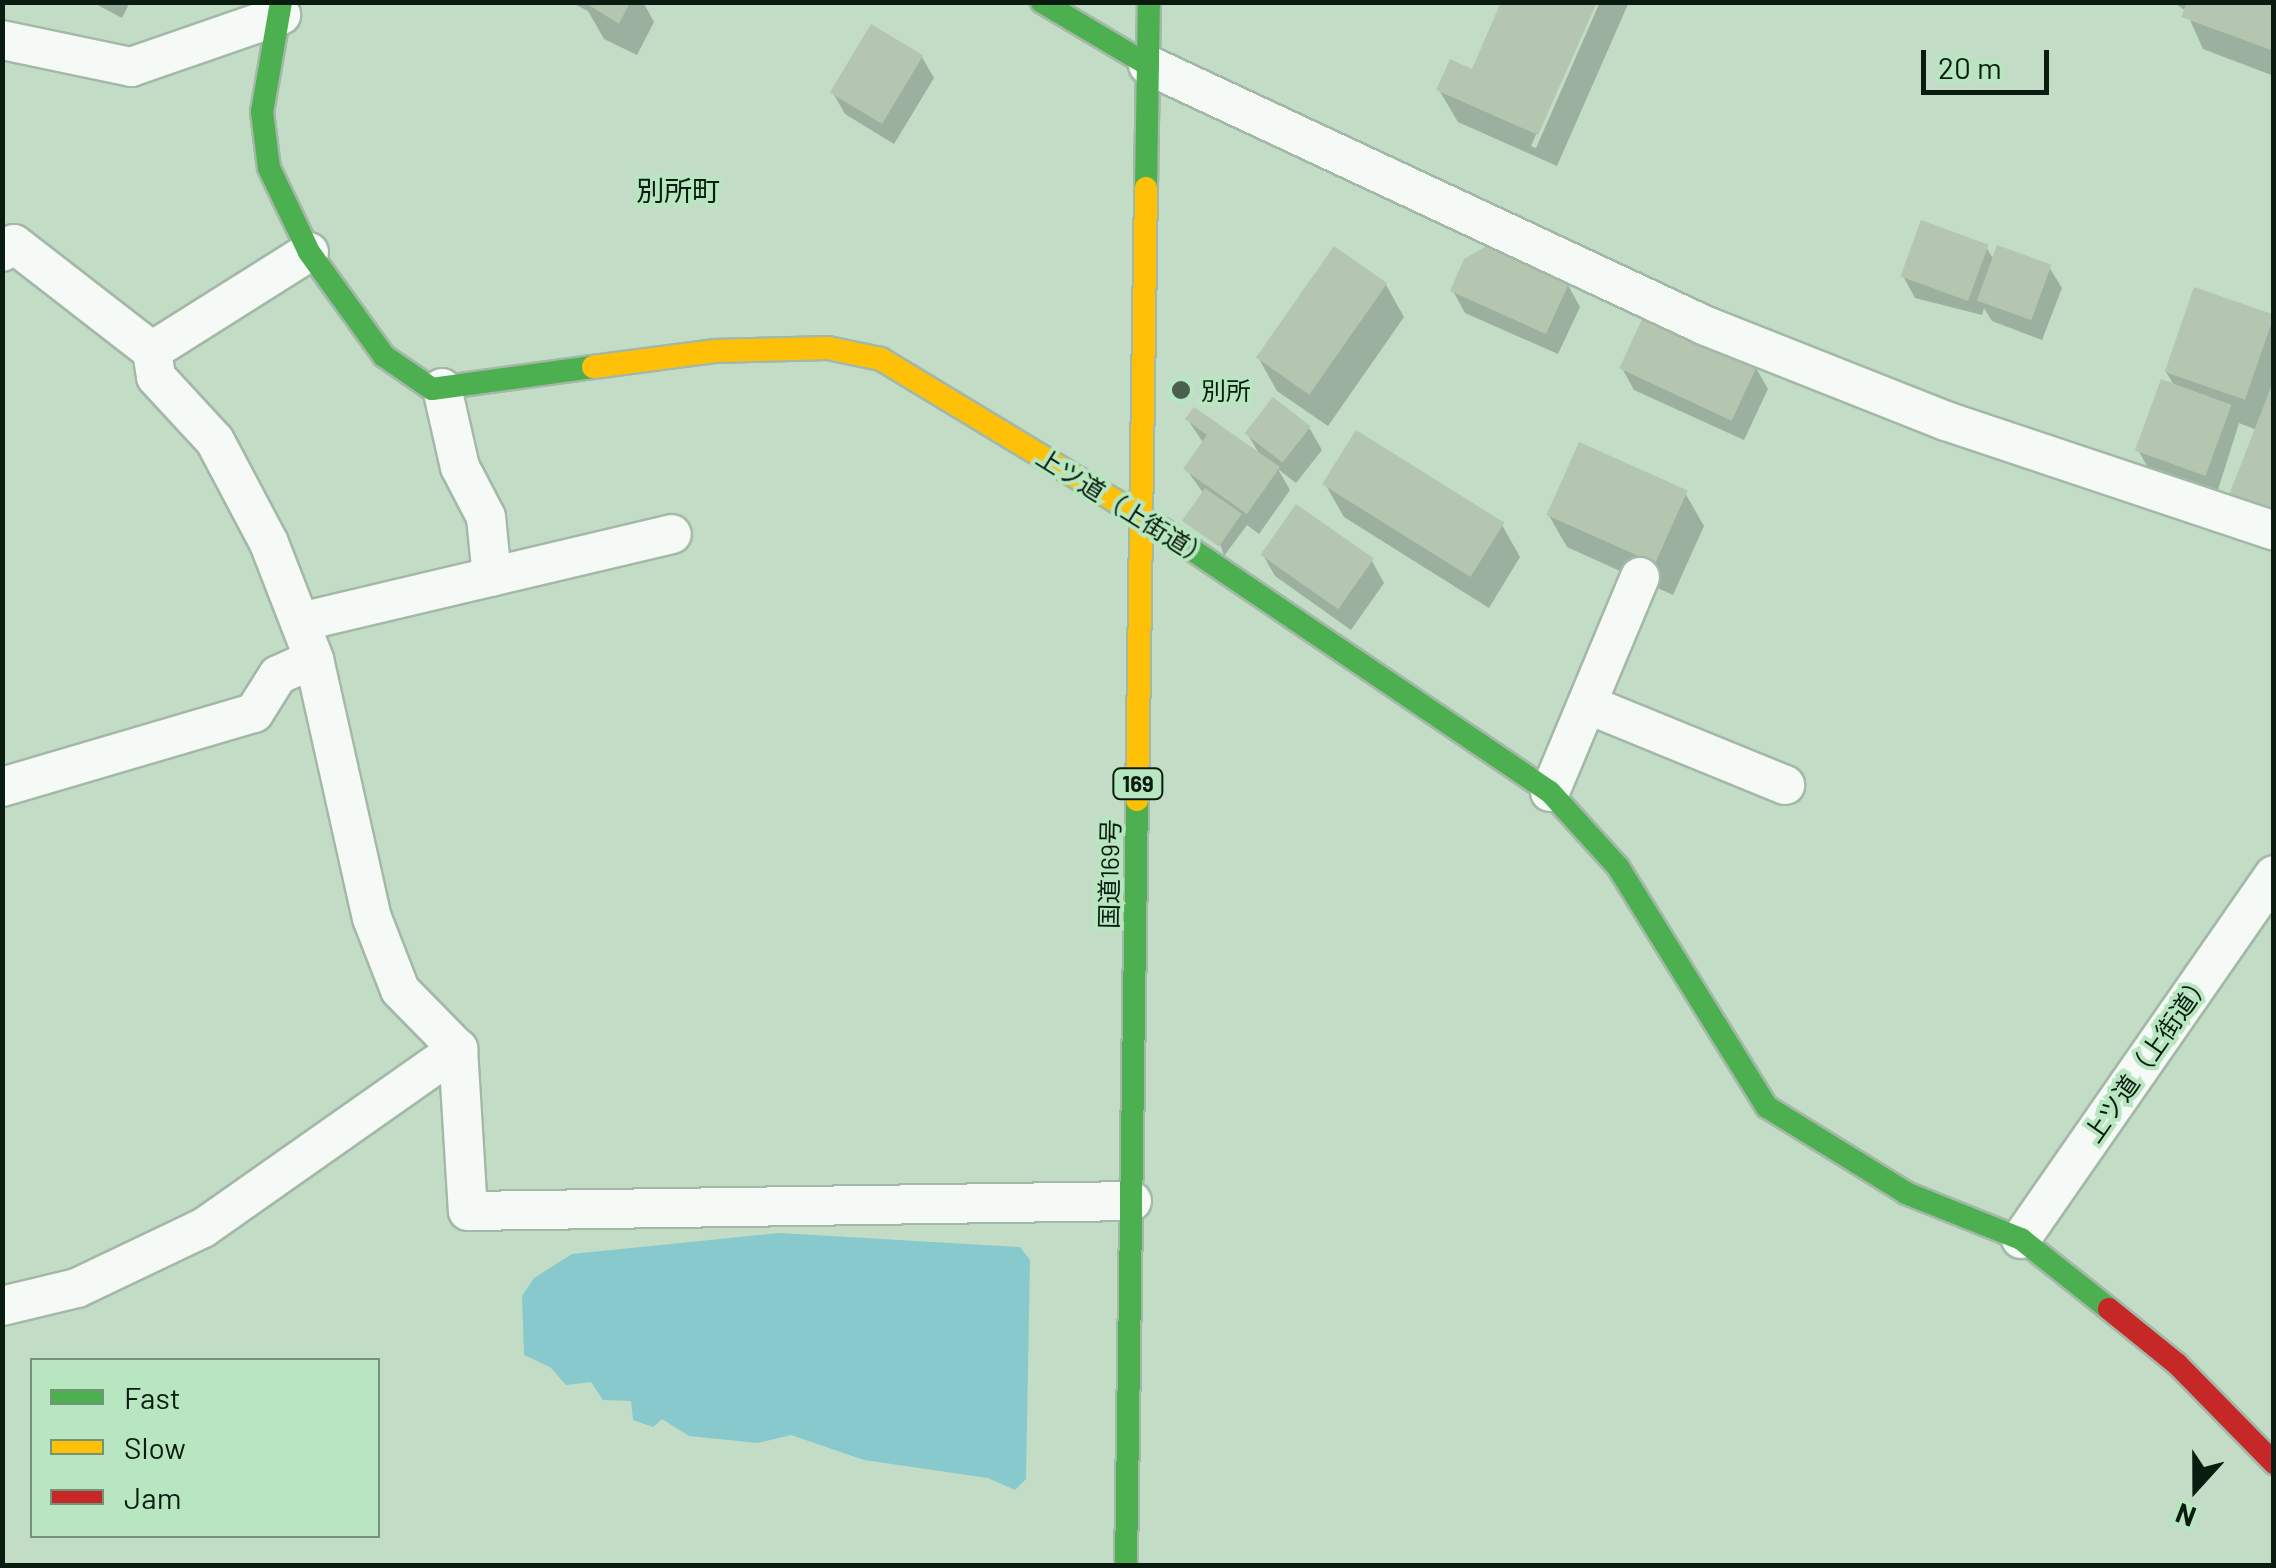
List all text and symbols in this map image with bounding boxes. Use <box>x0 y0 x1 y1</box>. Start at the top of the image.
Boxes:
scale bar <box>1926 30 2054 92</box>
text: 20 m <box>1938 49 2002 85</box>
district label: 別所町 <box>636 173 720 207</box>
place label: 別所 <box>1201 375 1251 405</box>
marker: 別所 <box>1170 379 1192 401</box>
street label: 上ツ道（上街道） <box>1031 441 1217 573</box>
road number: 169 <box>1110 767 1166 801</box>
street label: 国道169号 <box>1093 819 1125 929</box>
street label: 上ツ道（上街道） <box>2077 966 2217 1148</box>
legend <box>30 1358 380 1538</box>
text: Fast <box>124 1379 181 1415</box>
text: Slow <box>124 1429 186 1465</box>
north arrow <box>2146 1438 2246 1538</box>
text: Jam <box>124 1479 181 1515</box>
text: N <box>2170 1497 2200 1535</box>

